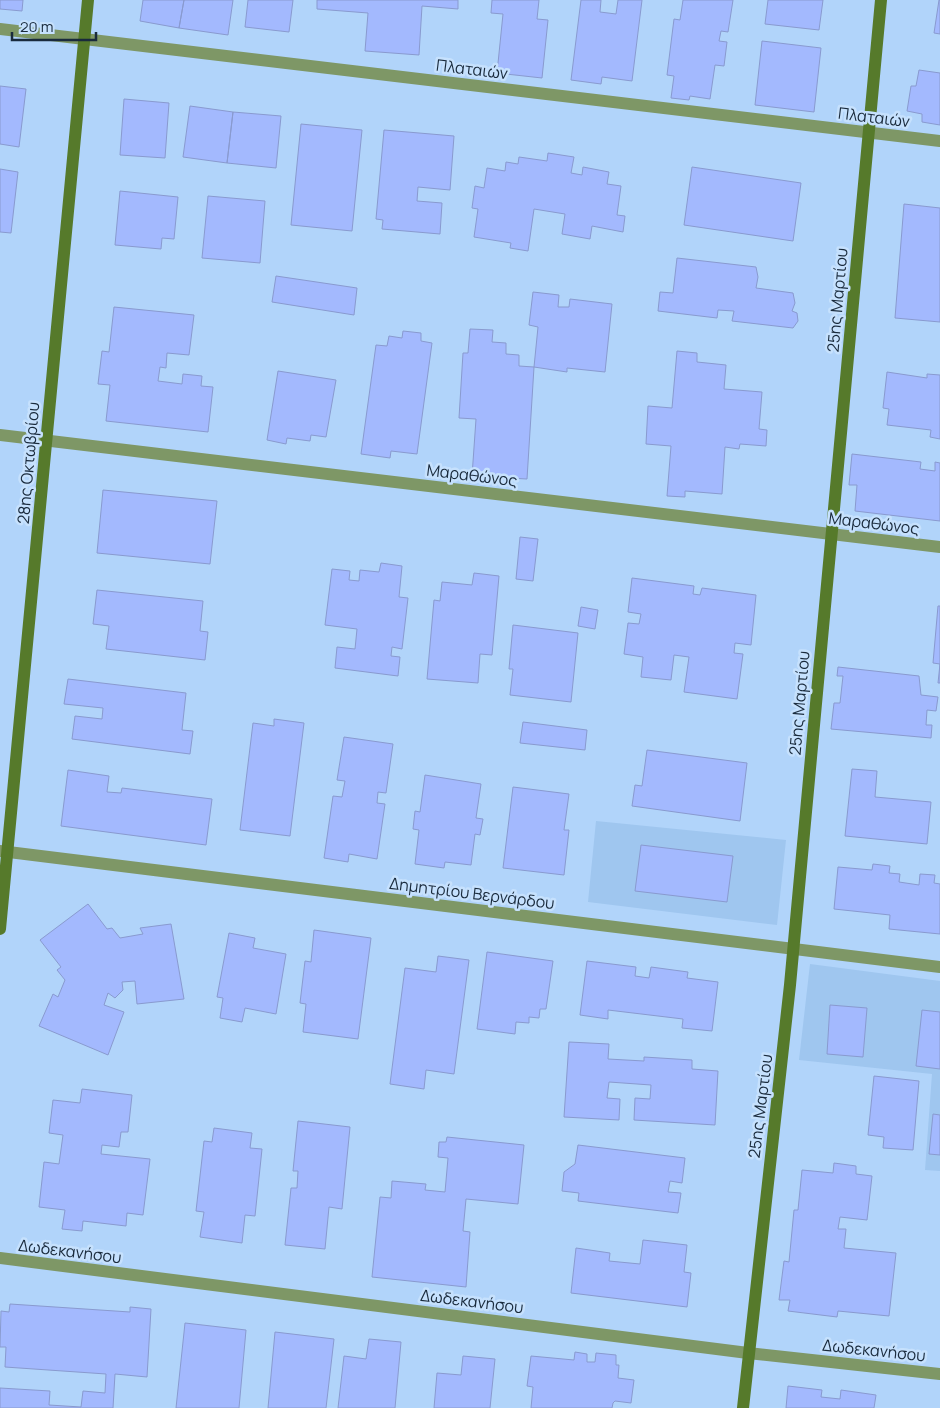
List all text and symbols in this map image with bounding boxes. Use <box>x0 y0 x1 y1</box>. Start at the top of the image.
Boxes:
scale bar <box>12 10 96 42</box>
text: 20 m <box>20 16 53 37</box>
street label: Πλαταιών <box>435 54 509 84</box>
street label: Πλαταιών <box>837 102 911 132</box>
street label: 25ης Μαρτίου <box>821 247 853 353</box>
street label: 28ης Οκτωβρίου <box>12 401 44 525</box>
street label: Μαραθώνος <box>425 459 519 491</box>
street label: Μαραθώνος <box>827 507 921 539</box>
street label: 25ης Μαρτίου <box>783 650 815 756</box>
street label: Δημητρίου Βερνάρδου <box>388 872 556 914</box>
street label: 25ης Μαρτίου <box>743 1053 777 1159</box>
street label: Δωδεκανήσου <box>17 1234 123 1268</box>
street label: Δωδεκανήσου <box>419 1284 525 1318</box>
street label: Δωδεκανήσου <box>821 1334 927 1366</box>

